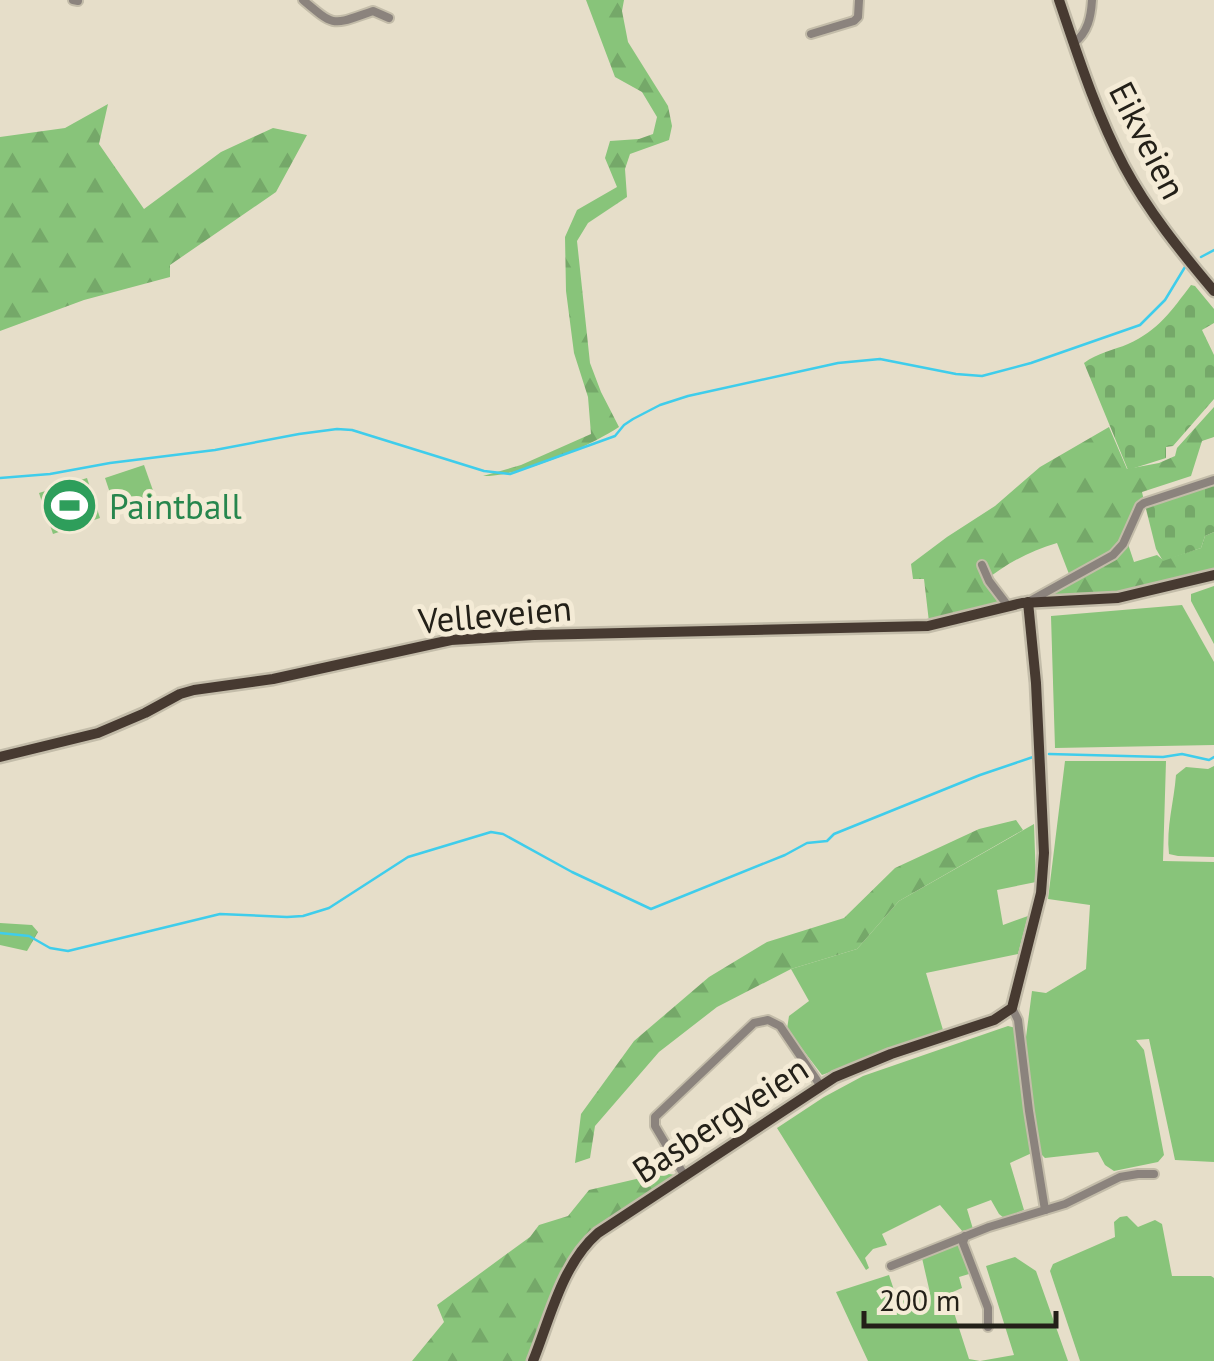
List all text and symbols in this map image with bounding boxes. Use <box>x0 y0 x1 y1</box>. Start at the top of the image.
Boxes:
street label: Eikveien <box>1099 74 1197 206</box>
sports icon: Paintball <box>40 476 100 536</box>
place label: Paintball <box>109 483 242 529</box>
street label: Velleveien <box>415 584 574 644</box>
street label: Basbergveien <box>623 1045 817 1193</box>
scale bar <box>864 1266 1056 1328</box>
text: 200 m <box>879 1280 960 1319</box>

